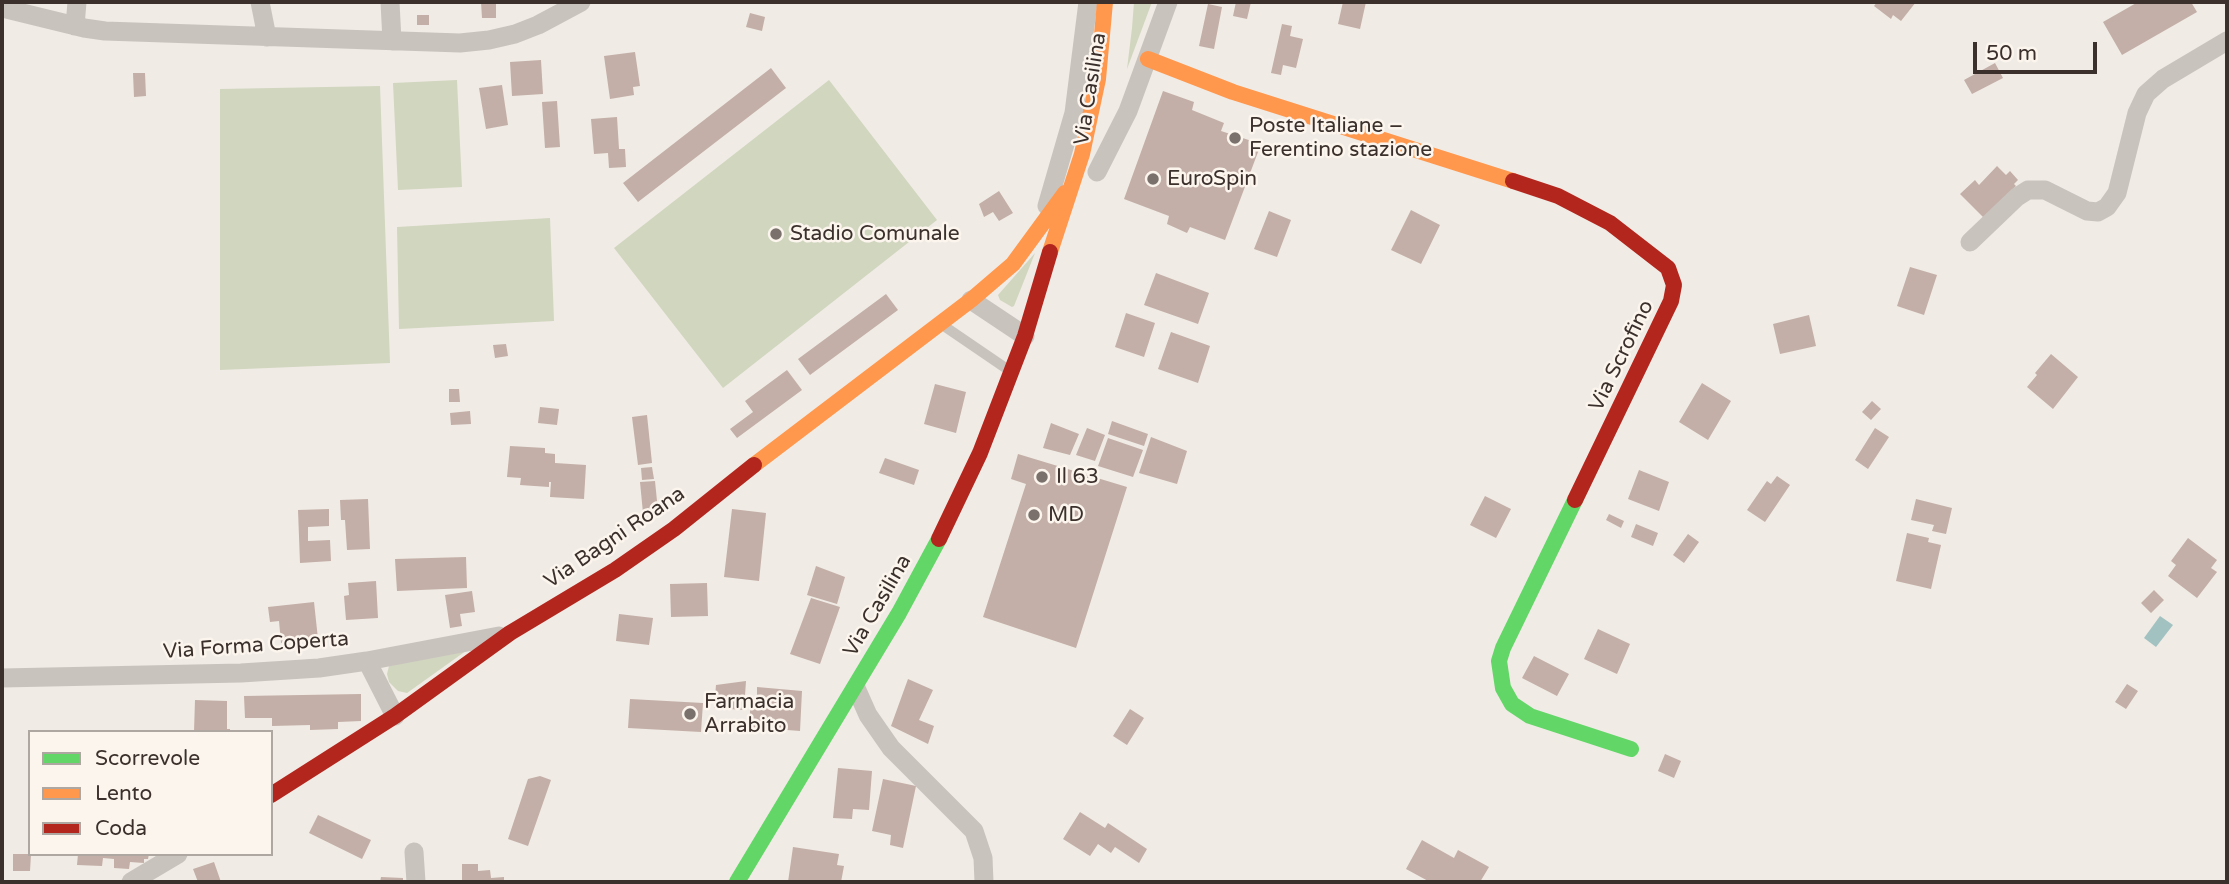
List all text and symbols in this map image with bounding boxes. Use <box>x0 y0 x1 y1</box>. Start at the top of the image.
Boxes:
scale bar <box>1977 28 2101 72</box>
street label: Via Casilina <box>1070 31 1112 147</box>
text: 50 m <box>1986 41 2037 66</box>
place label: Poste Italiane – Ferentino stazione <box>1249 113 1432 163</box>
marker: Poste Italiane – Ferentino stazione <box>1227 130 1243 146</box>
place label: EuroSpin <box>1167 166 1257 192</box>
marker: EuroSpin <box>1145 171 1161 187</box>
place label: Stadio Comunale <box>790 221 960 247</box>
marker: Stadio Comunale <box>768 226 784 242</box>
street label: Via Scrofino <box>1584 296 1660 416</box>
place label: Il 63 <box>1056 464 1099 490</box>
marker: Il 63 <box>1034 469 1050 485</box>
street label: Via Bagni Roana <box>540 482 690 594</box>
place label: MD <box>1048 502 1084 528</box>
marker: MD <box>1026 507 1042 523</box>
street label: Via Casilina <box>839 551 917 661</box>
street label: Via Forma Coperta <box>162 627 350 665</box>
place label: Farmacia Arrabito <box>704 689 794 739</box>
marker: Farmacia Arrabito <box>682 706 698 722</box>
legend <box>28 730 273 856</box>
text: Scorrevole <box>95 746 200 771</box>
text: Lento <box>95 781 152 806</box>
text: Coda <box>95 816 147 841</box>

